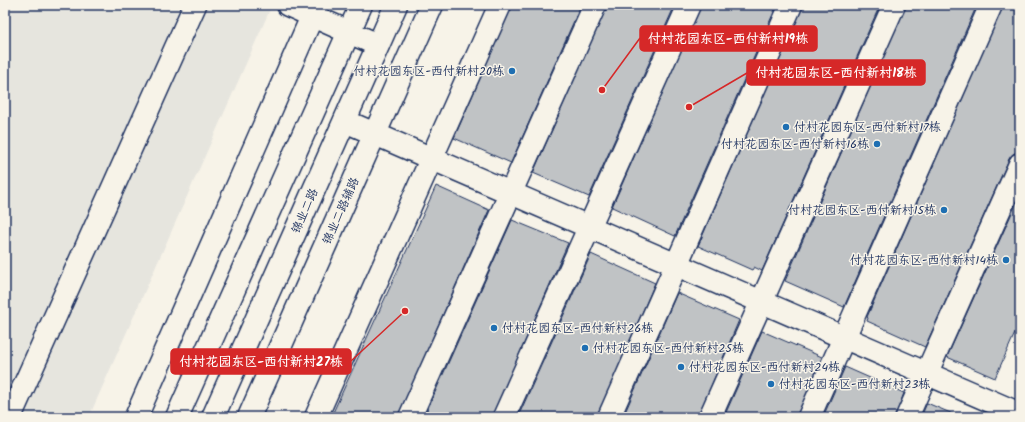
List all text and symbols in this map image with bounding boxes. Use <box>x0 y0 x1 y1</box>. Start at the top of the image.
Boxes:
callout: 付村花园东区-西付新村19栋 <box>640 26 817 51</box>
text: 付村花园东区-西付新村19栋 <box>648 29 808 50</box>
callout: 付村花园东区-西付新村18栋 <box>747 60 925 85</box>
place label: 付村花园东区-西付新村20栋 <box>354 62 504 81</box>
text: 付村花园东区-西付新村18栋 <box>755 63 917 84</box>
marker: 付村花园东区-西付新村20栋 <box>507 66 517 76</box>
place label: 付村花园东区-西付新村17栋 <box>794 118 941 137</box>
marker: 付村花园东区-西付新村17栋 <box>781 122 791 132</box>
place label: 付村花园东区-西付新村16栋 <box>721 135 869 154</box>
marker: 付村花园东区-西付新村16栋 <box>872 139 882 149</box>
street label: 锦业二路辅路 <box>318 174 364 248</box>
street label: 锦业二路 <box>287 185 323 237</box>
place label: 付村花园东区-西付新村15栋 <box>788 201 936 220</box>
marker: 付村花园东区-西付新村15栋 <box>939 205 949 215</box>
place label: 付村花园东区-西付新村14栋 <box>850 251 998 270</box>
marker: 付村花园东区-西付新村14栋 <box>1001 255 1011 265</box>
place label: 付村花园东区-西付新村26栋 <box>502 319 653 338</box>
marker: 付村花园东区-西付新村26栋 <box>489 323 499 333</box>
place label: 付村花园东区-西付新村25栋 <box>593 339 744 358</box>
marker: 付村花园东区-西付新村25栋 <box>580 343 590 353</box>
callout: 付村花园东区-西付新村27栋 <box>171 349 351 374</box>
text: 付村花园东区-西付新村27栋 <box>179 352 343 373</box>
place label: 付村花园东区-西付新村24栋 <box>689 358 840 377</box>
marker: 付村花园东区-西付新村24栋 <box>676 362 686 372</box>
place label: 付村花园东区-西付新村23栋 <box>779 375 930 394</box>
marker: 付村花园东区-西付新村23栋 <box>766 379 776 389</box>

